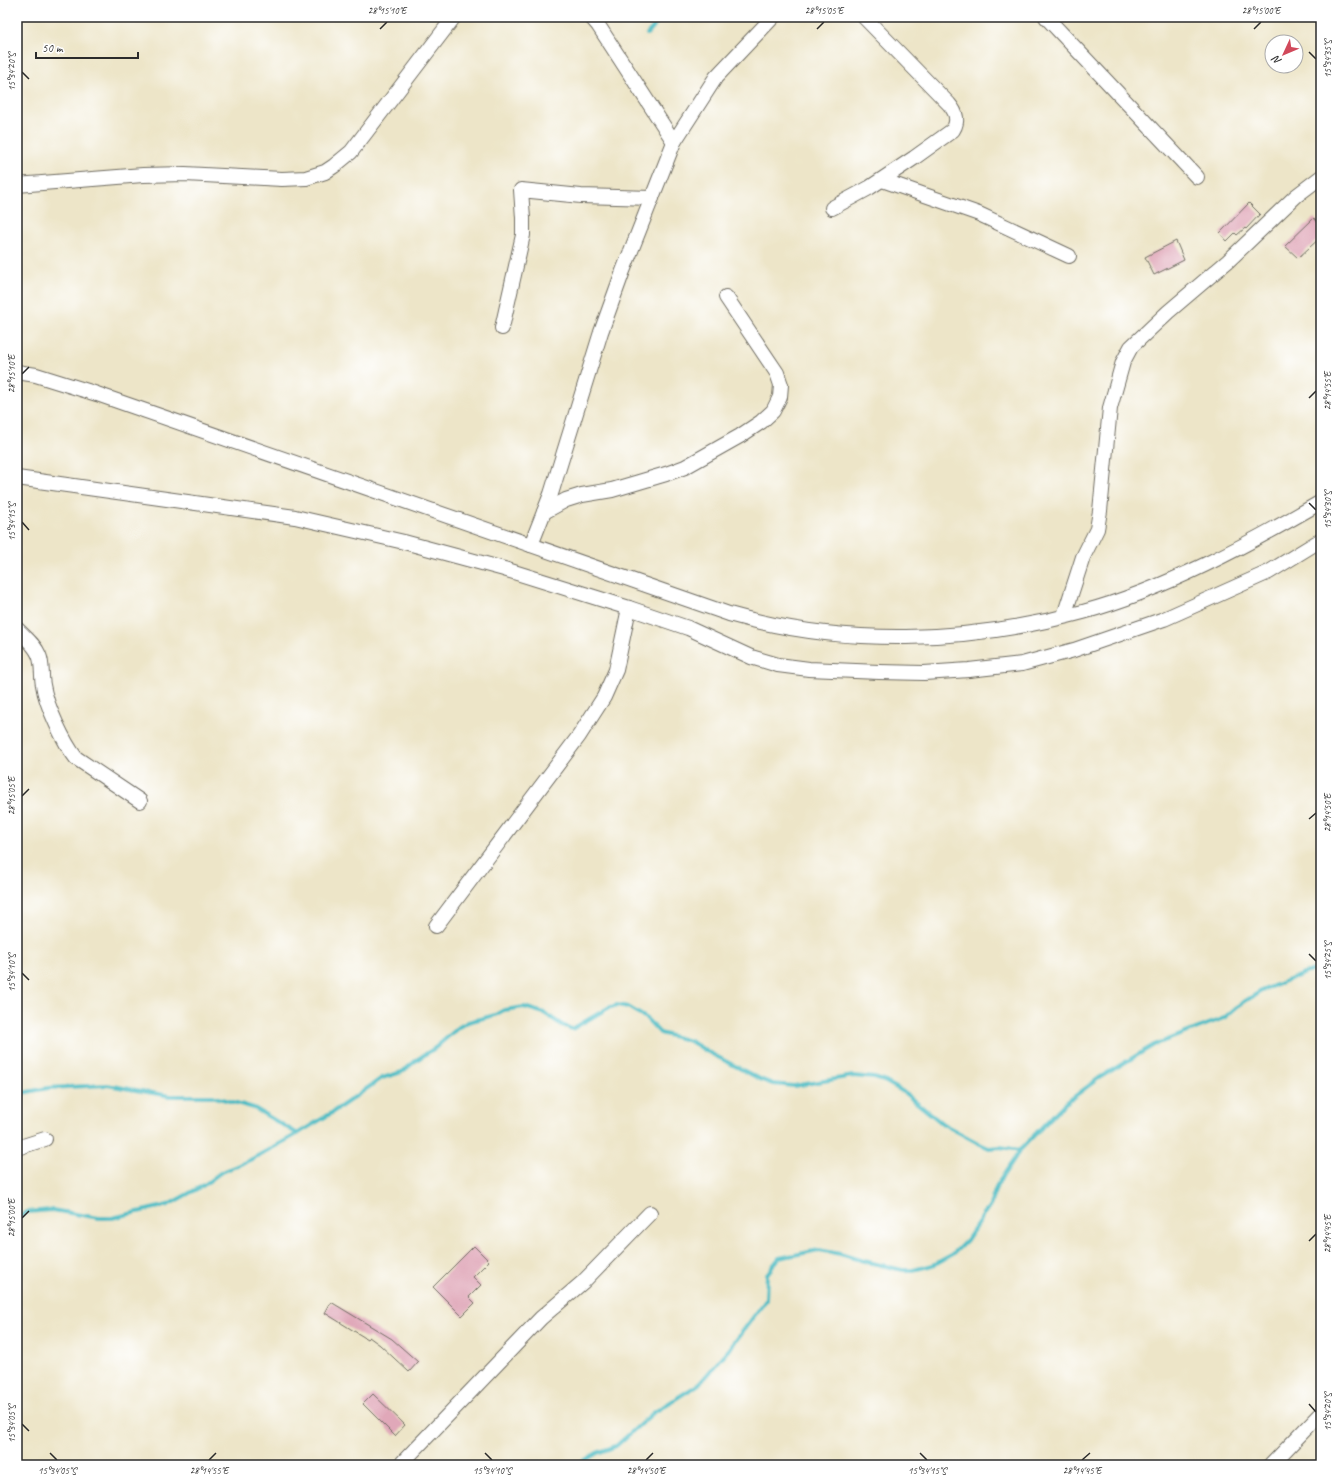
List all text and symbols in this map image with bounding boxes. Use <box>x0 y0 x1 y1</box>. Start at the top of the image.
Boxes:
text: 28°15'10"E <box>368 4 408 17</box>
text: 28°15'05"E <box>805 4 845 17</box>
text: 28°15'00"E <box>1242 4 1282 17</box>
scale bar <box>36 34 138 60</box>
north arrow <box>1264 34 1304 74</box>
text: 15°34'35"S <box>1321 38 1334 78</box>
text: 50 m <box>42 40 64 56</box>
text: 15°34'20"S <box>5 51 18 91</box>
text: N <box>1268 52 1284 68</box>
text: 28°15'10"E <box>5 353 18 393</box>
text: 28°14'55"E <box>1321 370 1334 410</box>
text: 15°34'30"S <box>1321 489 1334 529</box>
text: 15°34'15"S <box>5 501 18 541</box>
text: 28°15'05"E <box>5 775 18 815</box>
text: 28°14'50"E <box>1321 792 1334 832</box>
text: 15°34'25"S <box>1321 940 1334 980</box>
text: 15°34'10"S <box>5 952 18 992</box>
text: 28°15'00"E <box>5 1197 18 1237</box>
text: 28°14'45"E <box>1321 1213 1334 1253</box>
text: 15°34'20"S <box>1321 1391 1334 1431</box>
text: 15°34'05"S <box>5 1403 18 1443</box>
text: 15°34'05"S <box>38 1464 78 1477</box>
text: 28°14'55"E <box>190 1464 230 1477</box>
text: 15°34'10"S <box>473 1464 513 1477</box>
text: 28°14'50"E <box>627 1464 667 1477</box>
text: 15°34'15"S <box>908 1464 948 1477</box>
text: 28°14'45"E <box>1063 1464 1103 1477</box>

